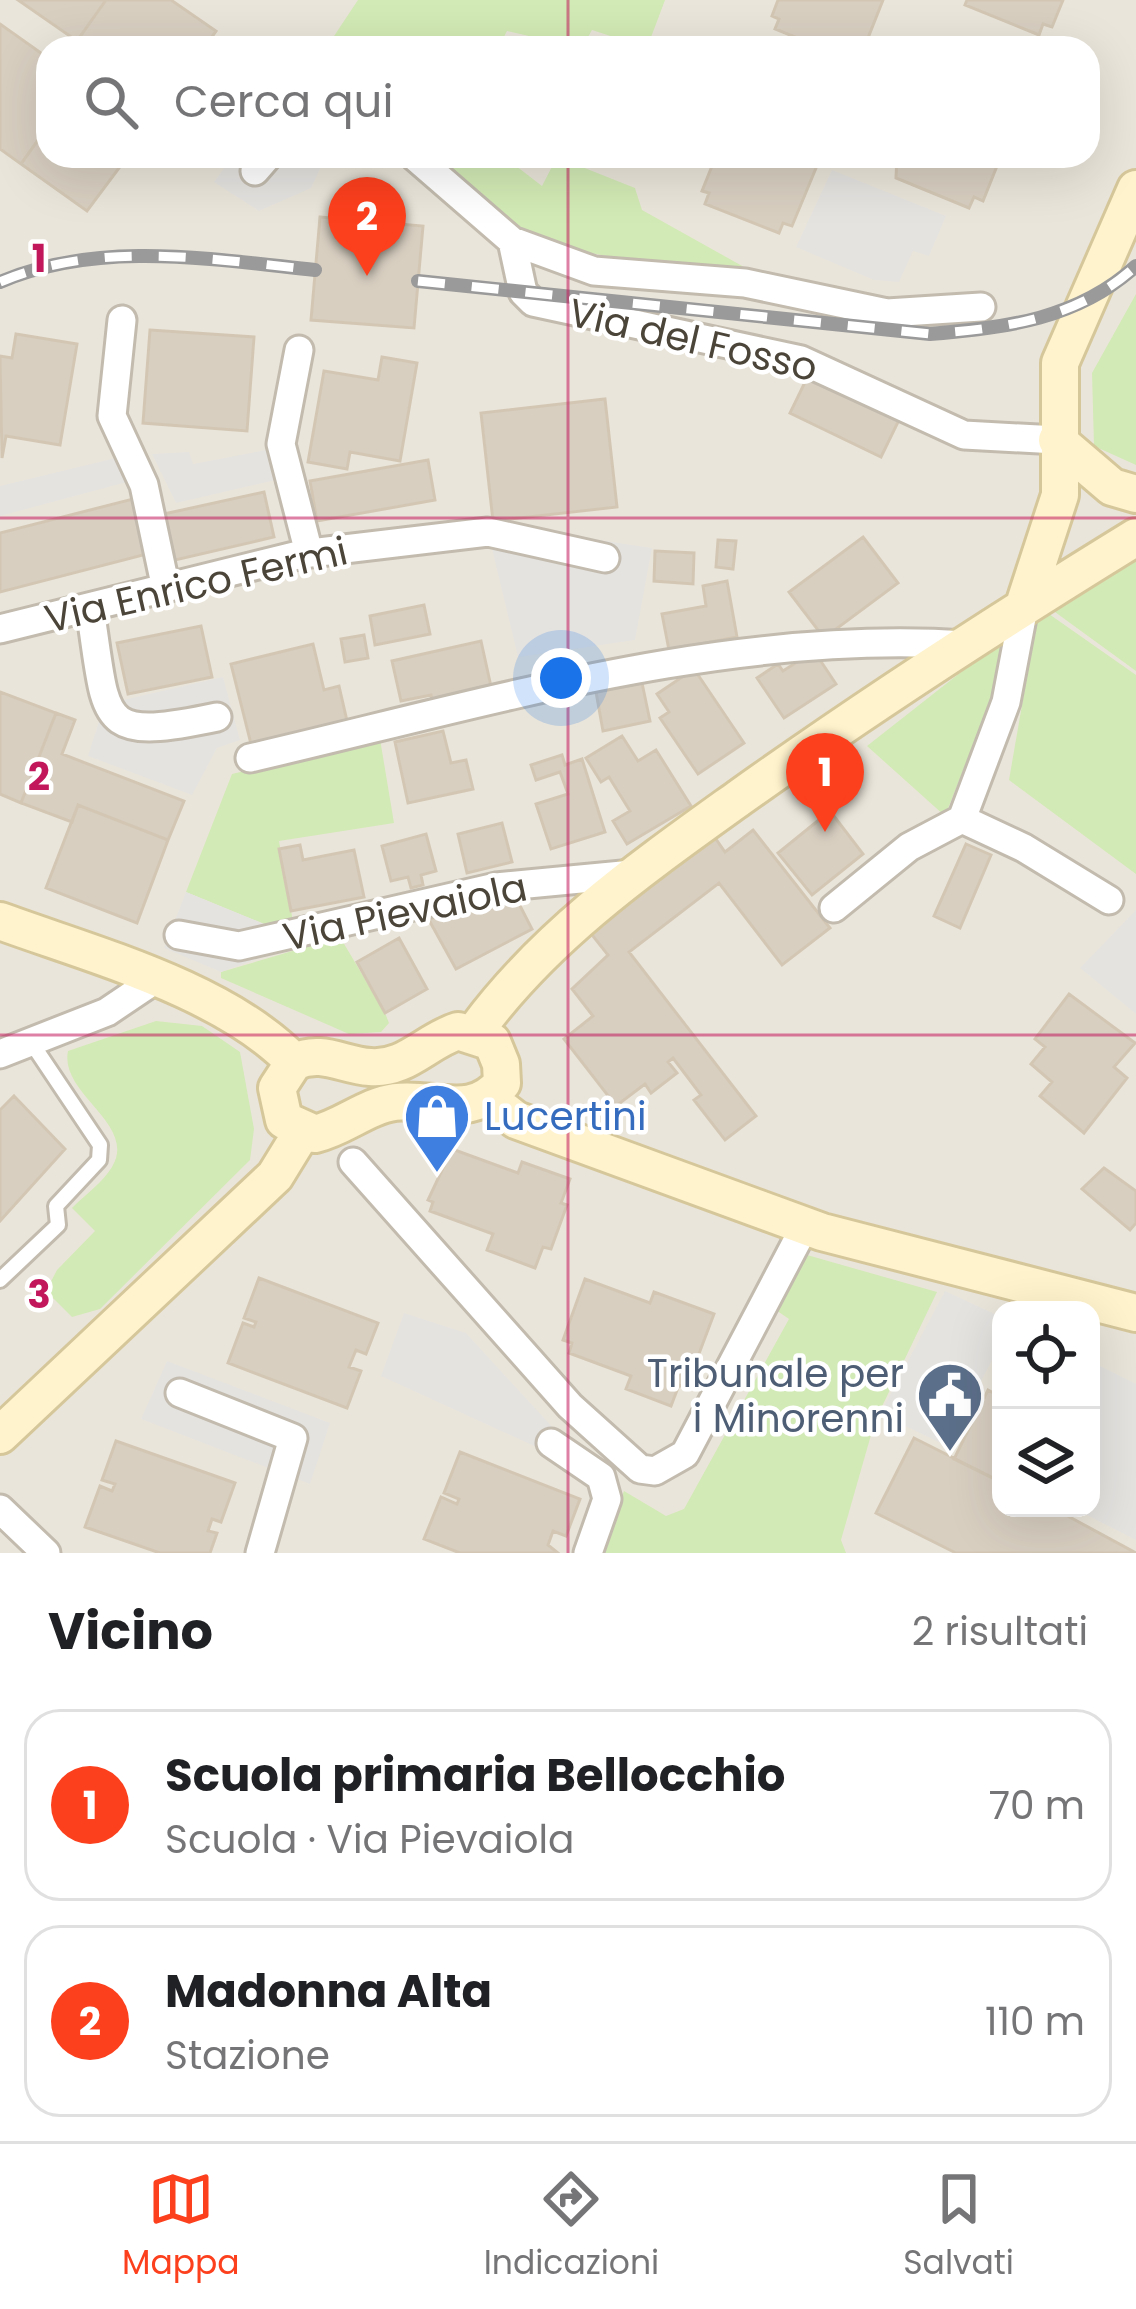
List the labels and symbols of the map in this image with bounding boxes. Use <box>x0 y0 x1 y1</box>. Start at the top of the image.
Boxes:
pin: 2 <box>328 177 406 276</box>
text: 1 <box>32 231 46 286</box>
street label: Via del Fosso <box>563 285 823 395</box>
street label: Via Enrico Fermi <box>39 523 353 647</box>
your location <box>531 648 591 708</box>
pin: 1 <box>786 733 864 832</box>
text: 2 <box>28 749 50 804</box>
street label: Via Pievaiola <box>278 859 532 965</box>
shop icon: Lucertini <box>402 1081 472 1175</box>
place label: Lucertini <box>484 1089 647 1144</box>
text: 3 <box>27 1267 51 1322</box>
place label: Tribunale per i Minorenni <box>647 1346 904 1446</box>
public building icon: Tribunale per i Minorenni <box>915 1360 985 1454</box>

